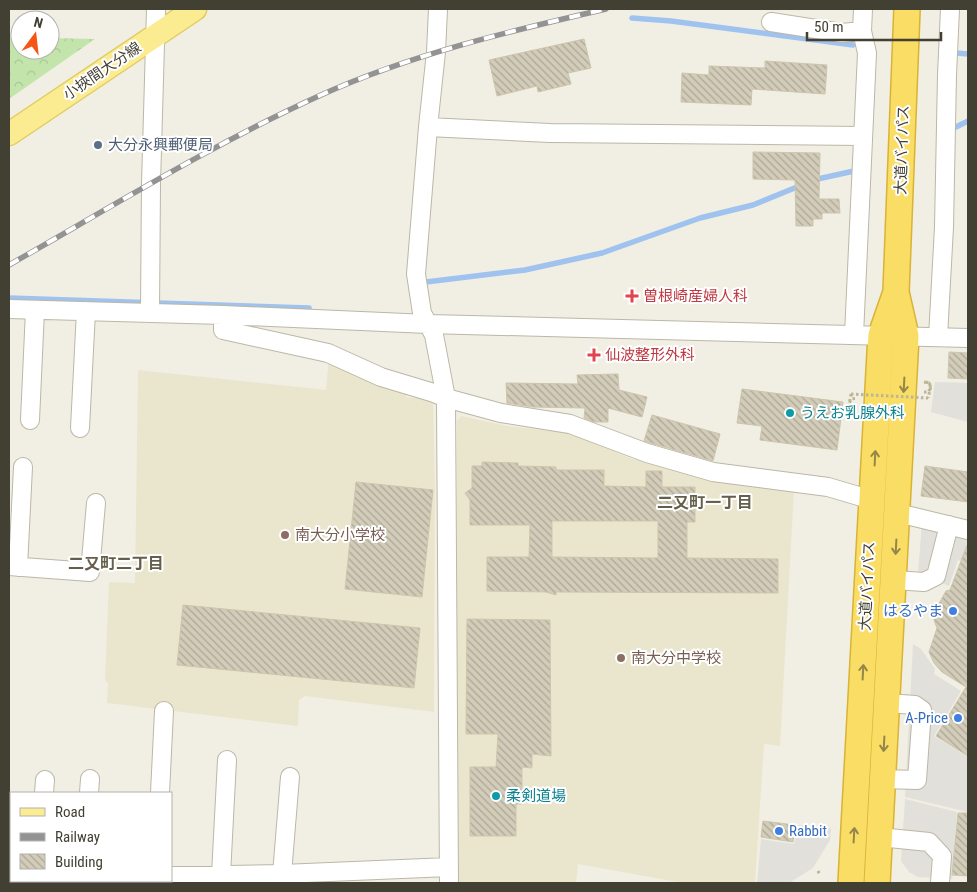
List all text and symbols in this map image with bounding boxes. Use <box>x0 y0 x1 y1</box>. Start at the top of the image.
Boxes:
north arrow <box>10 10 60 60</box>
scale bar <box>807 10 941 42</box>
text: N <box>32 14 45 31</box>
text: 50 m <box>814 18 844 36</box>
street label: 小挾間大分線 <box>60 38 144 104</box>
street label: 大道バイパス <box>891 105 913 195</box>
place label: 大分永興郵便局 <box>108 136 213 154</box>
marker: 大分永興郵便局 <box>92 139 104 151</box>
place label: 曽根崎産婦人科 <box>643 287 748 305</box>
marker: 曽根崎産婦人科 <box>625 289 639 303</box>
place label: 仙波整形外科 <box>605 346 695 364</box>
marker: 仙波整形外科 <box>587 348 601 362</box>
one-way arrow <box>900 377 909 393</box>
place label: うえお乳腺外科 <box>800 404 905 422</box>
marker: うえお乳腺外科 <box>784 407 796 419</box>
one-way arrow <box>870 450 879 466</box>
district label: 二又町一丁目 <box>657 493 753 512</box>
place label: 南大分小学校 <box>295 526 385 544</box>
marker: 南大分小学校 <box>279 529 291 541</box>
one-way arrow <box>891 539 900 555</box>
street label: 大道バイパス <box>856 541 878 631</box>
district label: 二又町二丁目 <box>68 554 164 573</box>
place label: はるやま <box>883 602 943 620</box>
marker: はるやま <box>947 605 959 617</box>
place label: 南大分中学校 <box>631 649 721 667</box>
marker: 南大分中学校 <box>615 652 627 664</box>
one-way arrow <box>858 665 867 681</box>
place label: A-Price <box>905 709 948 727</box>
marker: A-Price <box>952 712 964 724</box>
one-way arrow <box>880 736 889 752</box>
place label: 柔剣道場 <box>506 787 566 805</box>
marker: 柔剣道場 <box>490 790 502 802</box>
legend <box>10 792 172 882</box>
text: Road <box>55 803 85 821</box>
place label: Rabbit <box>789 822 827 840</box>
marker: Rabbit <box>773 825 785 837</box>
one-way arrow <box>849 827 858 843</box>
text: Railway <box>55 828 100 846</box>
text: Building <box>55 853 103 871</box>

